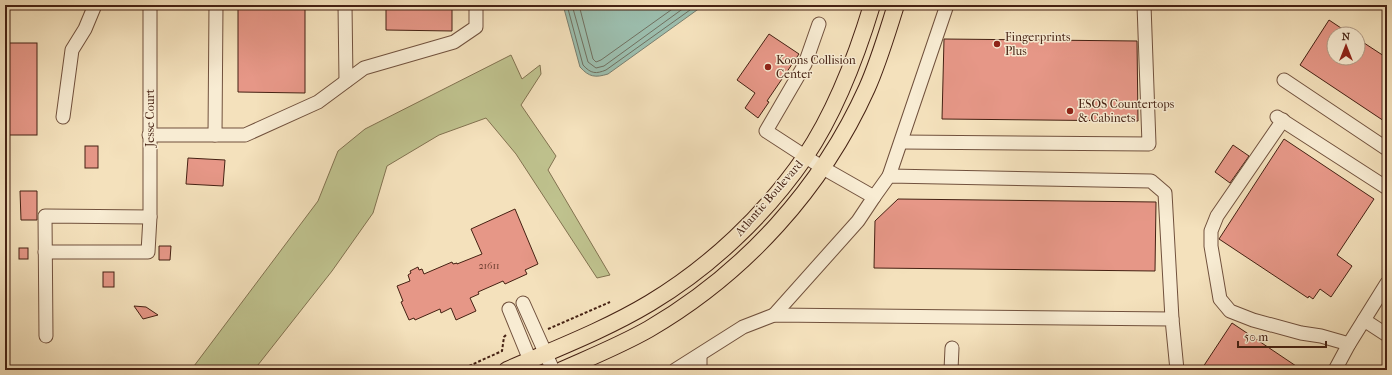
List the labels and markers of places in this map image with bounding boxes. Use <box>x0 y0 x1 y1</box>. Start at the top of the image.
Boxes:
place label: Fingerprints Plus <box>1005 30 1071 58</box>
marker: Fingerprints Plus <box>992 39 1002 49</box>
place label: Koons Collision Center <box>776 53 856 81</box>
marker: Koons Collision Center <box>763 62 773 72</box>
place label: ESOS Countertops & Cabinets <box>1078 97 1175 125</box>
marker: ESOS Countertops & Cabinets <box>1065 106 1075 116</box>

